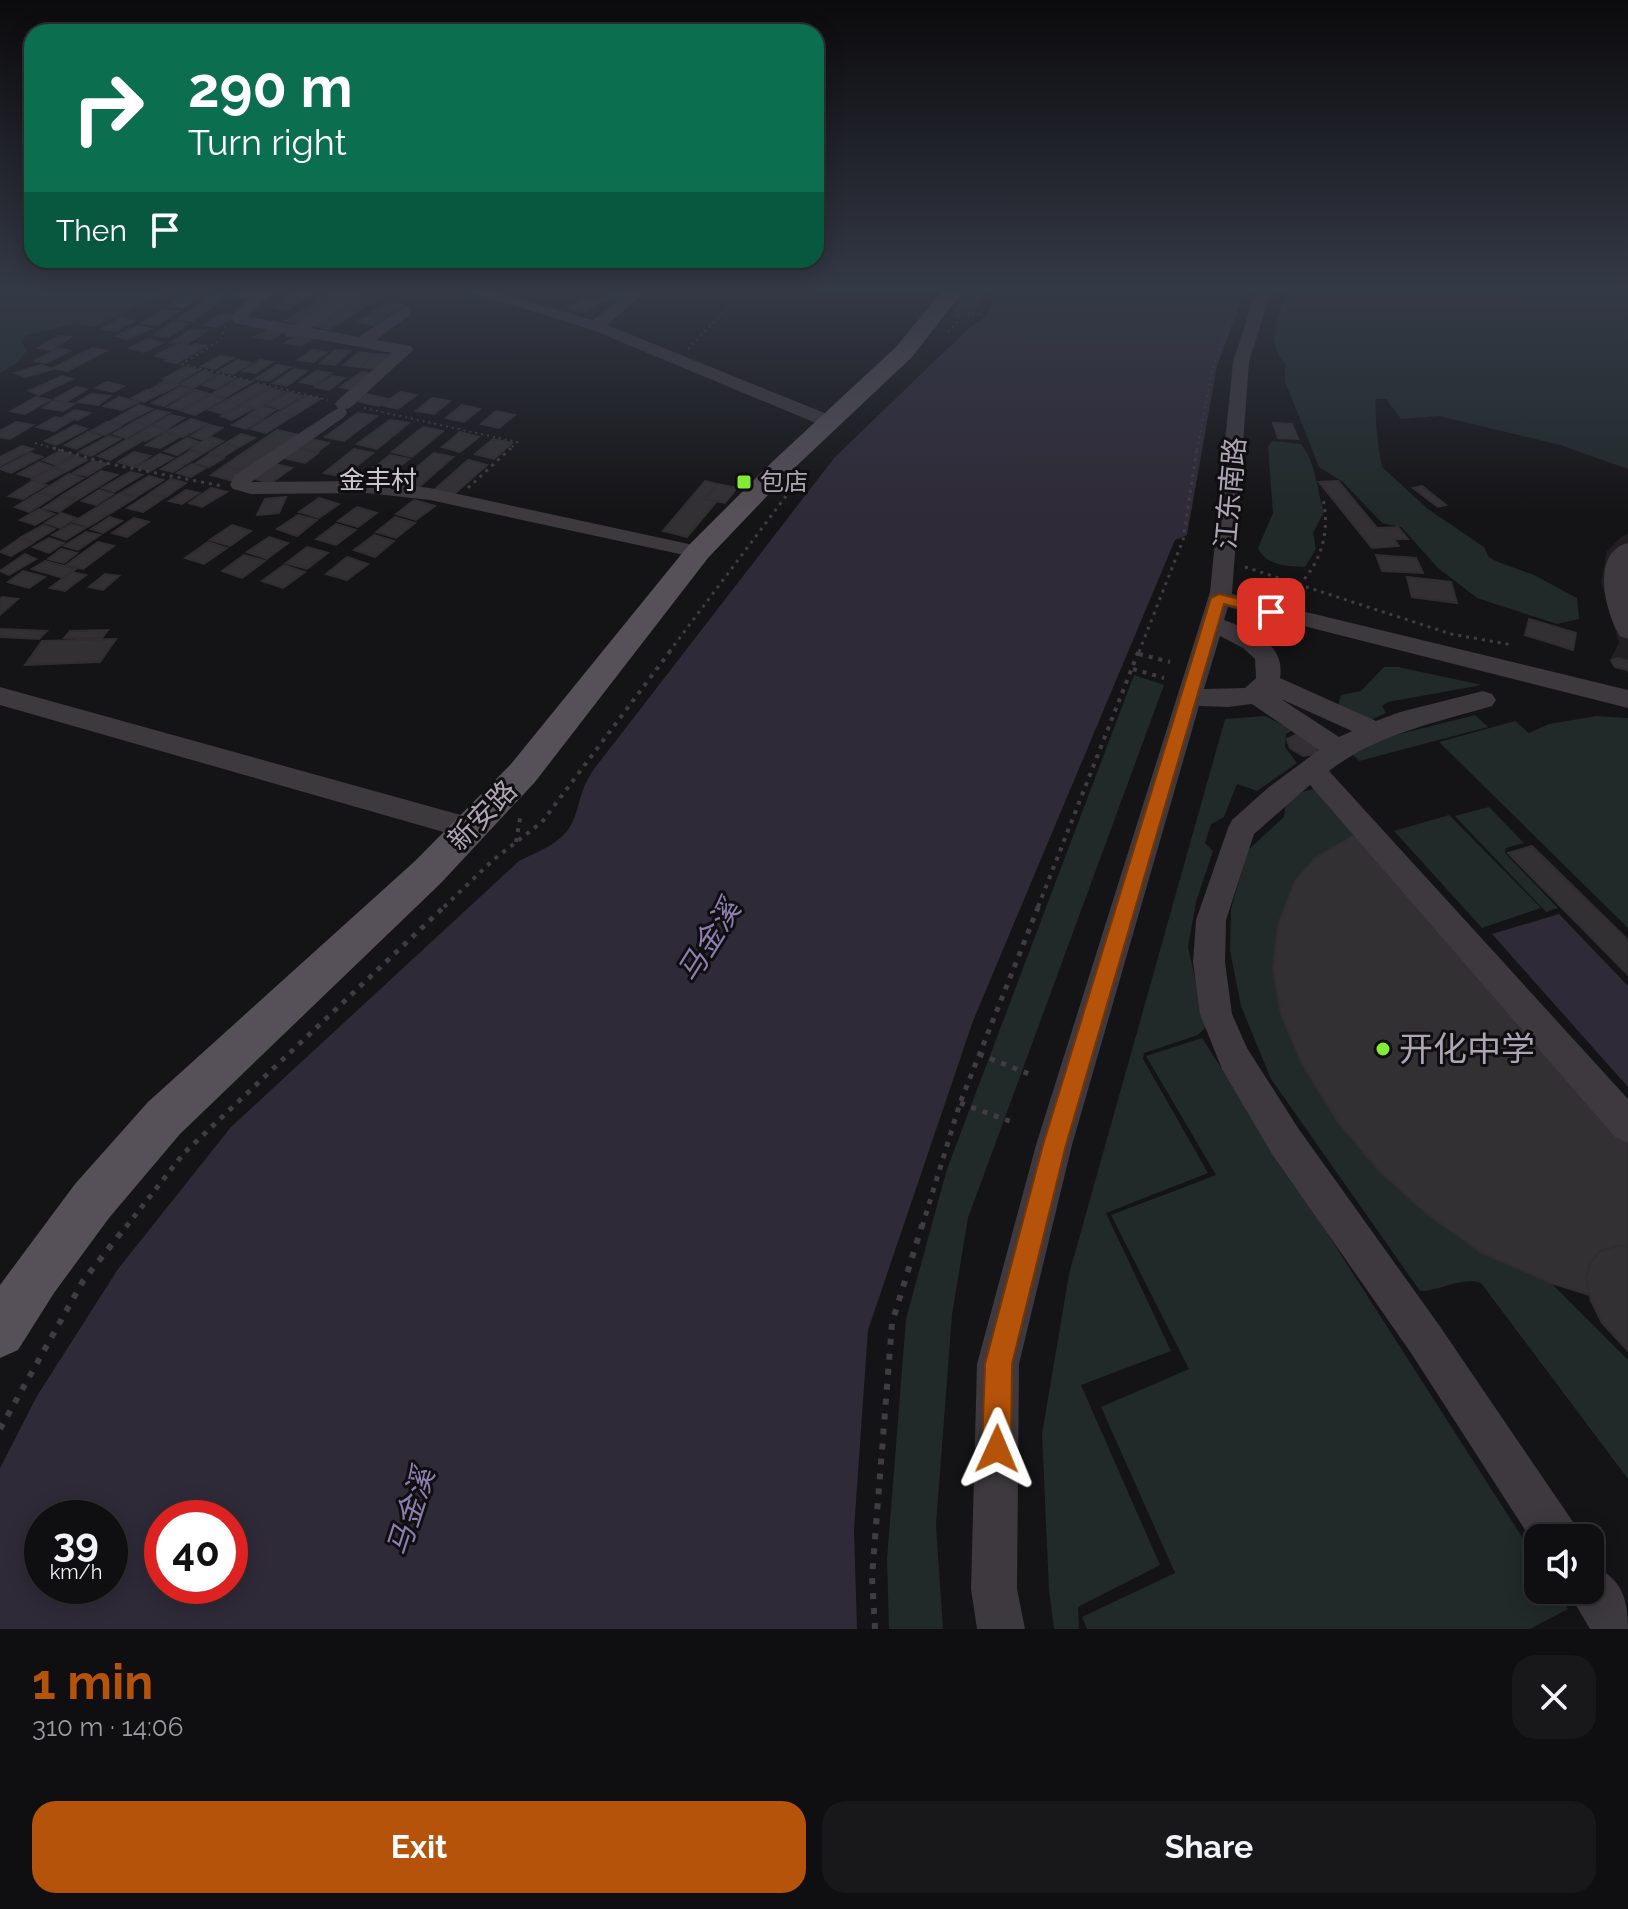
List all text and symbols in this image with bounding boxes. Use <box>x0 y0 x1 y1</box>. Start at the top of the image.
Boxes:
text: 290 m <box>188 54 353 120</box>
icon: right <box>56 56 160 160</box>
text: Turn right <box>188 121 347 163</box>
icon: arrive <box>143 208 187 252</box>
text: Then <box>56 213 127 248</box>
street label: 江东南路 <box>1209 436 1252 550</box>
district label: 金丰村 <box>339 465 417 495</box>
place label: 包店 <box>760 467 808 496</box>
marker: 包店 <box>735 473 753 491</box>
pin <box>1237 578 1305 646</box>
icon: arrive <box>1249 590 1293 634</box>
street label: 新安路 <box>441 774 523 857</box>
water label: 马金溪 <box>670 891 749 988</box>
place label: 开化中学 <box>1399 1029 1535 1069</box>
marker: 开化中学 <box>1374 1040 1392 1058</box>
position arrow <box>955 1407 1039 1491</box>
water label: 马金溪 <box>380 1461 442 1560</box>
speed limit sign: 40 <box>144 1500 248 1604</box>
text: 39 <box>53 1518 99 1565</box>
map controls <box>1524 1524 1604 1604</box>
button: sound <box>1524 1524 1604 1604</box>
text: km/h <box>50 1560 102 1584</box>
text: 1 min <box>32 1654 153 1710</box>
button: close <box>1512 1655 1596 1739</box>
text: 310 m · 14:06 <box>32 1712 183 1742</box>
button: Exit <box>32 1801 806 1893</box>
button: Share <box>822 1801 1596 1893</box>

